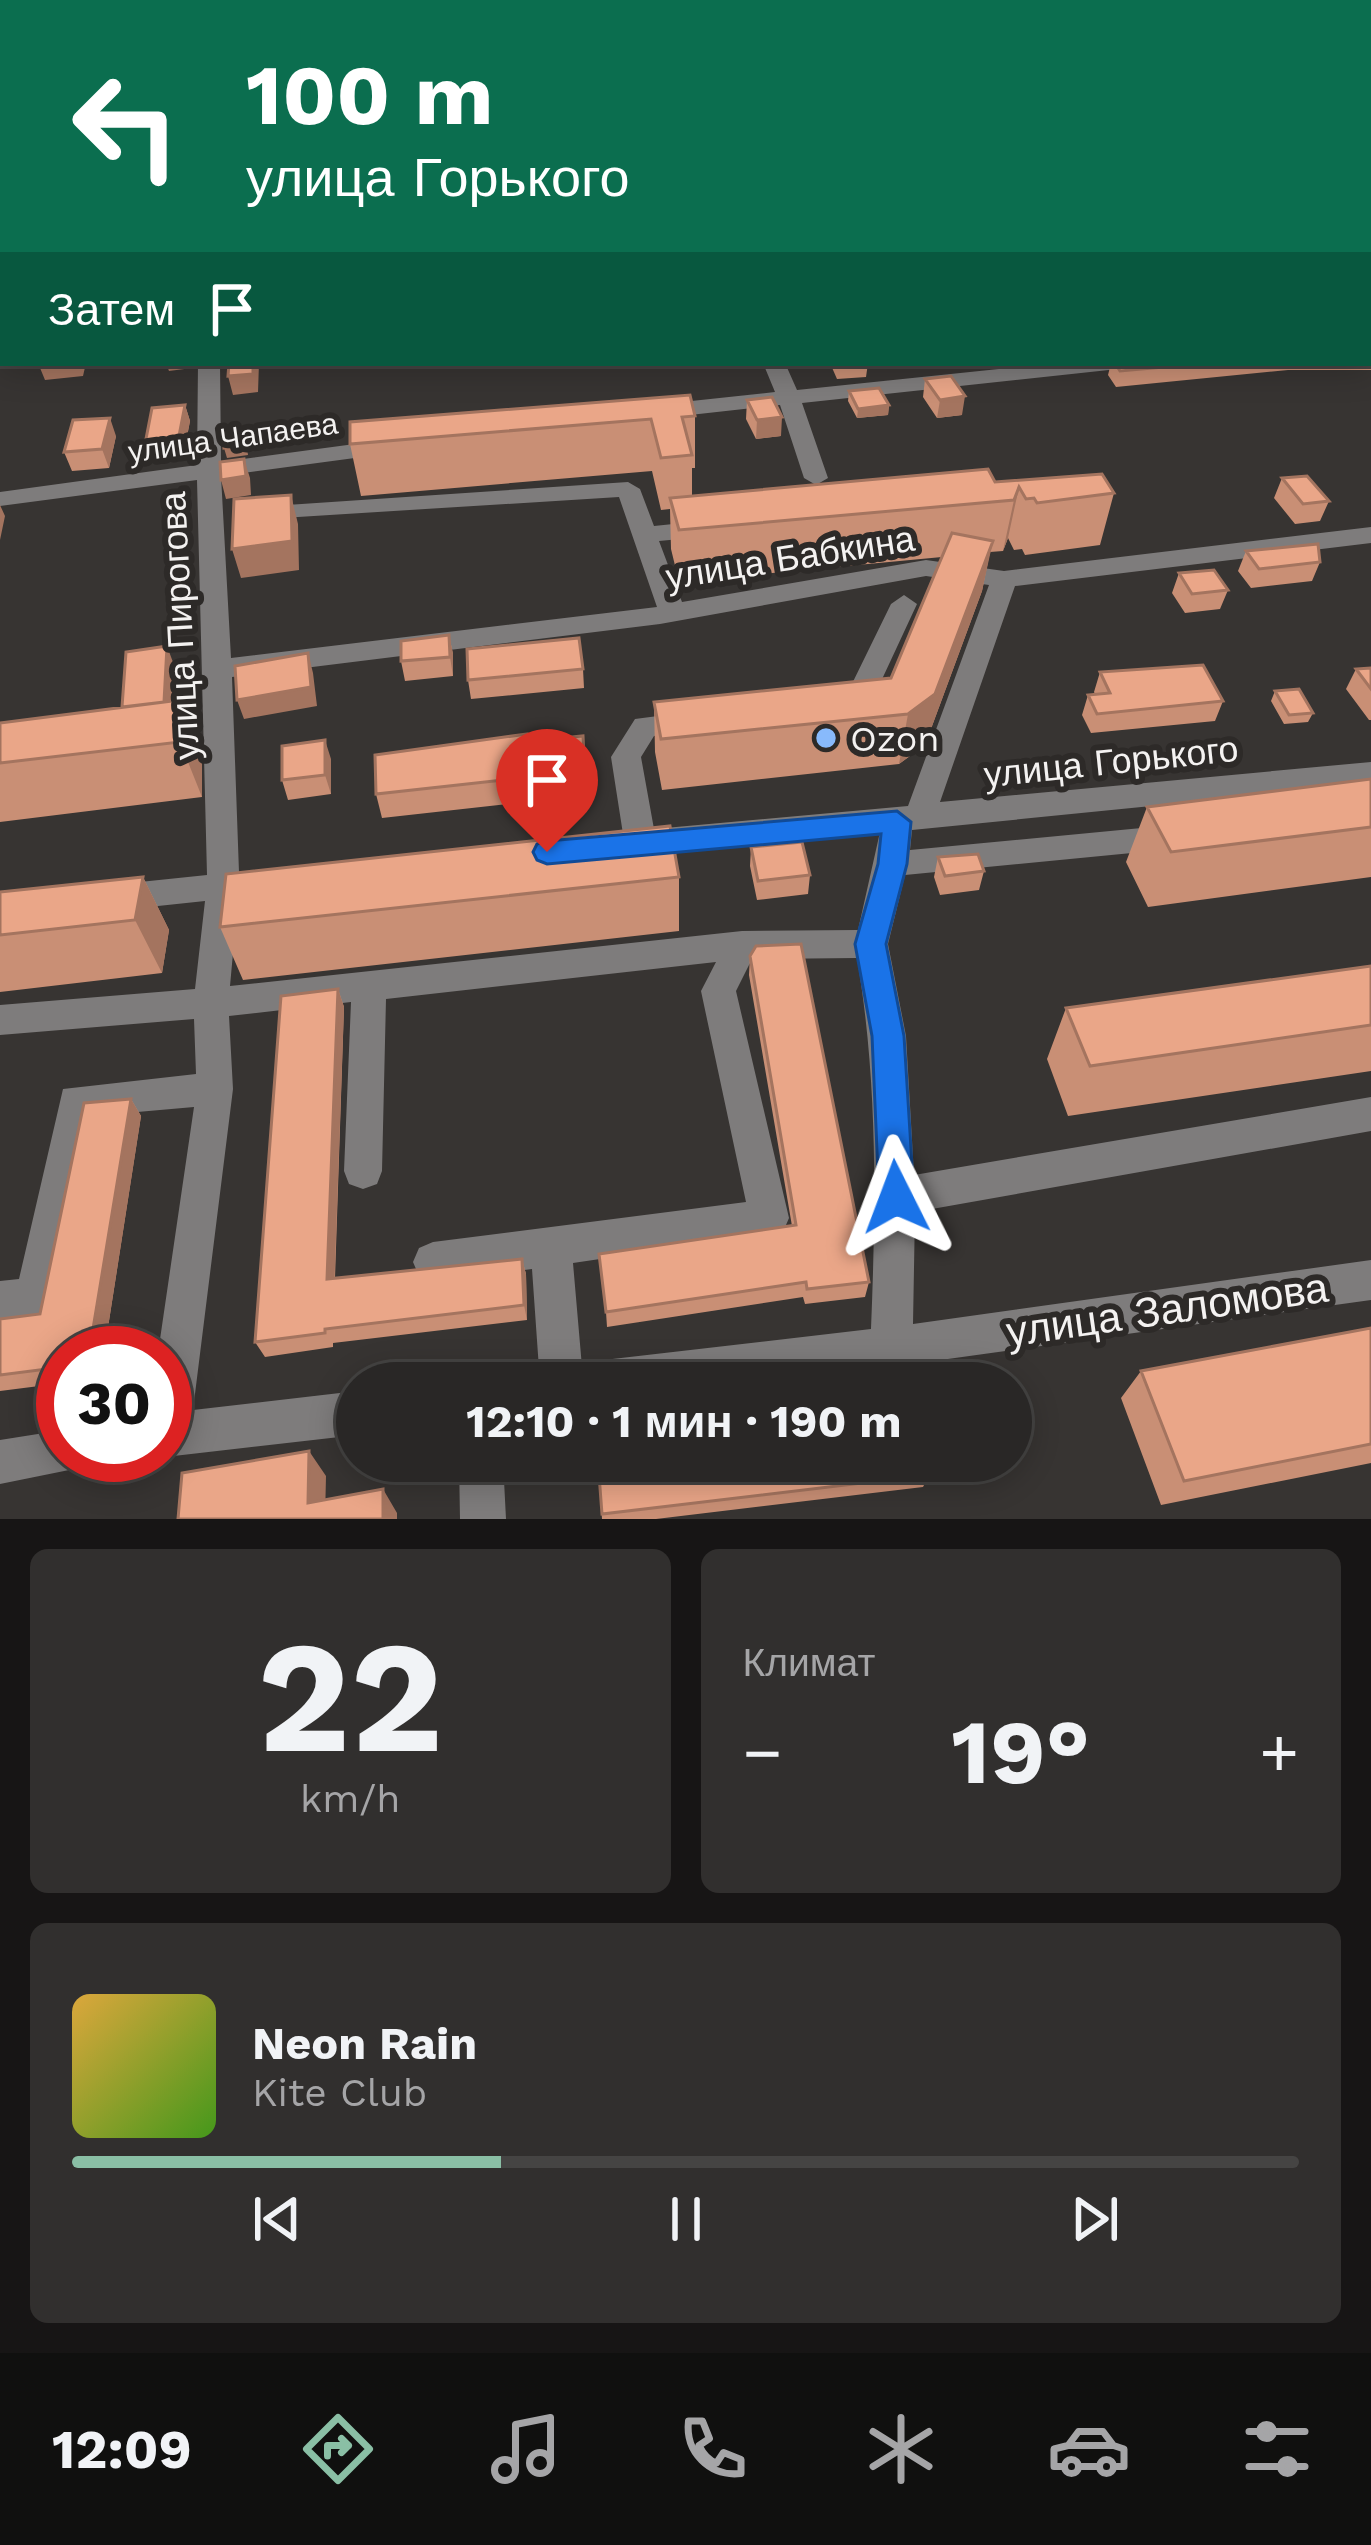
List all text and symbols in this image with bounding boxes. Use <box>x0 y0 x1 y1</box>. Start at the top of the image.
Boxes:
text: 100 m <box>246 46 493 144</box>
icon: left <box>48 48 204 204</box>
text: улица Горького <box>246 146 630 209</box>
icon: arrive <box>199 276 265 342</box>
text: Затем <box>48 283 175 336</box>
street label: улица Чапаева <box>126 405 340 470</box>
street label: улица Пирогова <box>152 490 208 761</box>
street label: улица Бабкина <box>663 517 918 598</box>
place label: Ozon <box>850 718 940 760</box>
marker: Ozon <box>813 725 839 751</box>
street label: улица Горького <box>982 728 1240 796</box>
pin <box>496 729 598 852</box>
icon: arrive <box>514 747 580 813</box>
position arrow <box>833 1134 959 1260</box>
street label: улица Заломова <box>1003 1263 1332 1356</box>
speed limit sign: 30 <box>36 1326 192 1482</box>
text: 12:10 · 1 мин · 190 m <box>466 1395 902 1448</box>
text: 22 <box>257 1606 443 1789</box>
text: Климат <box>743 1640 875 1685</box>
text: 19° <box>951 1699 1090 1805</box>
text: − <box>743 1714 782 1791</box>
text: + <box>1259 1714 1299 1791</box>
text: km/h <box>300 1776 400 1821</box>
text: Neon Rain <box>252 2017 477 2070</box>
text: Kite Club <box>252 2070 427 2115</box>
icon: previous <box>244 2186 310 2252</box>
icon: pause <box>653 2186 719 2252</box>
icon: next <box>1062 2186 1128 2252</box>
icon: directions <box>296 2407 380 2491</box>
icon: music <box>484 2407 568 2491</box>
icon: phone <box>671 2407 755 2491</box>
icon: climate <box>859 2407 943 2491</box>
icon: car <box>1047 2407 1131 2491</box>
icon: filters <box>1235 2407 1319 2491</box>
text: 12:09 <box>52 2418 192 2481</box>

